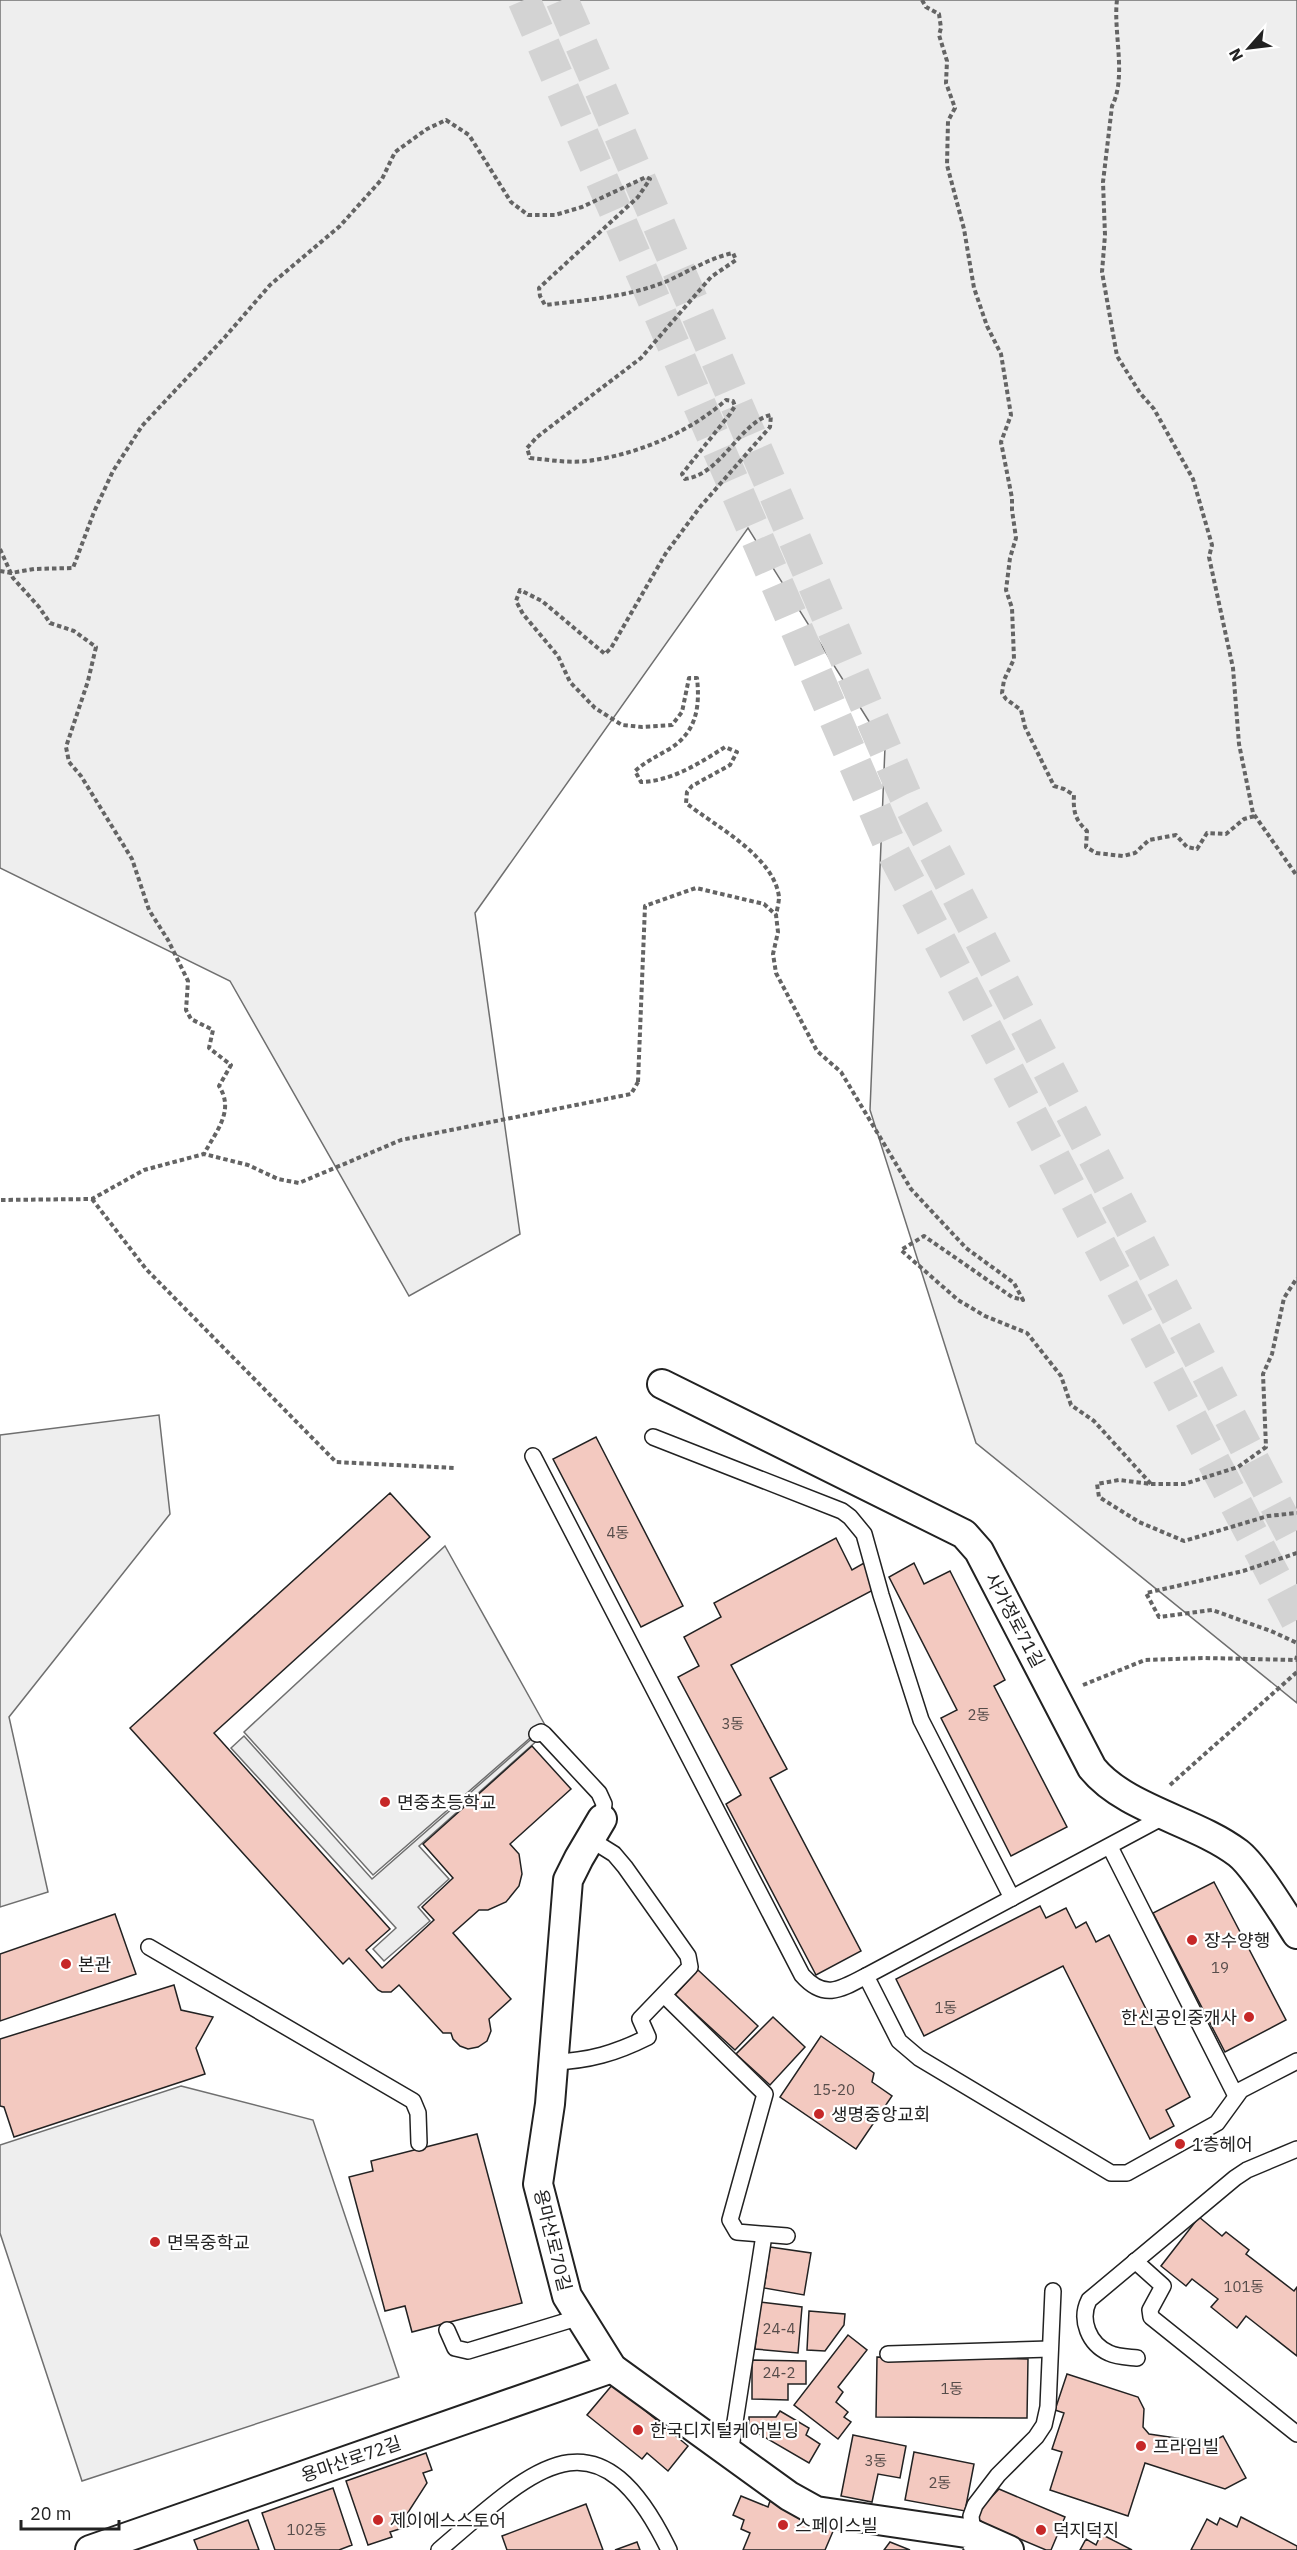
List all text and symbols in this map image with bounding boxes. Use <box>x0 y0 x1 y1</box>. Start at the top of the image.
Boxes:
north arrow <box>1219 18 1279 78</box>
text: N <box>1224 45 1247 65</box>
house number: 4동 <box>607 1523 629 1542</box>
street label: 사가정로71길 <box>980 1569 1050 1671</box>
house number: 2동 <box>968 1705 990 1724</box>
house number: 3동 <box>722 1714 744 1733</box>
place label: 면중초등학교 <box>397 1791 496 1814</box>
marker: 면중초등학교 <box>378 1795 392 1809</box>
place label: 장수양행 <box>1204 1929 1270 1952</box>
marker: 장수양행 <box>1185 1933 1199 1947</box>
place label: 본관 <box>78 1953 112 1976</box>
marker: 본관 <box>59 1957 73 1971</box>
house number: 19 <box>1211 1958 1229 1977</box>
house number: 1동 <box>935 1998 957 2017</box>
place label: 한신공인중개사 <box>1121 2006 1237 2029</box>
marker: 한신공인중개사 <box>1242 2010 1256 2024</box>
house number: 15-20 <box>813 2080 855 2099</box>
place label: 생명중앙교회 <box>831 2103 930 2126</box>
marker: 생명중앙교회 <box>812 2107 826 2121</box>
place label: 1층헤어 <box>1192 2133 1252 2156</box>
marker: 1층헤어 <box>1173 2137 1187 2151</box>
street label: 용마산로70길 <box>529 2187 577 2293</box>
place label: 면목중학교 <box>167 2231 250 2254</box>
marker: 면목중학교 <box>148 2235 162 2249</box>
house number: 101동 <box>1224 2277 1264 2296</box>
house number: 24-4 <box>763 2319 796 2338</box>
house number: 24-2 <box>763 2363 796 2382</box>
house number: 1동 <box>941 2379 963 2398</box>
place label: 한국디지털케어빌딩 <box>650 2419 799 2442</box>
marker: 한국디지털케어빌딩 <box>631 2423 645 2437</box>
street label: 용마산로72길 <box>298 2431 404 2487</box>
place label: 프라임빌 <box>1153 2435 1219 2458</box>
marker: 프라임빌 <box>1134 2439 1148 2453</box>
house number: 3동 <box>865 2451 887 2470</box>
house number: 2동 <box>929 2473 951 2492</box>
scale bar <box>21 2493 118 2531</box>
text: 20 m <box>30 2502 72 2525</box>
place label: 제이에스스토어 <box>390 2509 506 2532</box>
marker: 제이에스스토어 <box>371 2513 385 2527</box>
place label: 스페이스빌 <box>795 2514 878 2537</box>
marker: 스페이스빌 <box>776 2518 790 2532</box>
place label: 덕지덕지 <box>1053 2519 1119 2542</box>
house number: 102동 <box>287 2520 327 2539</box>
marker: 덕지덕지 <box>1034 2523 1048 2537</box>

